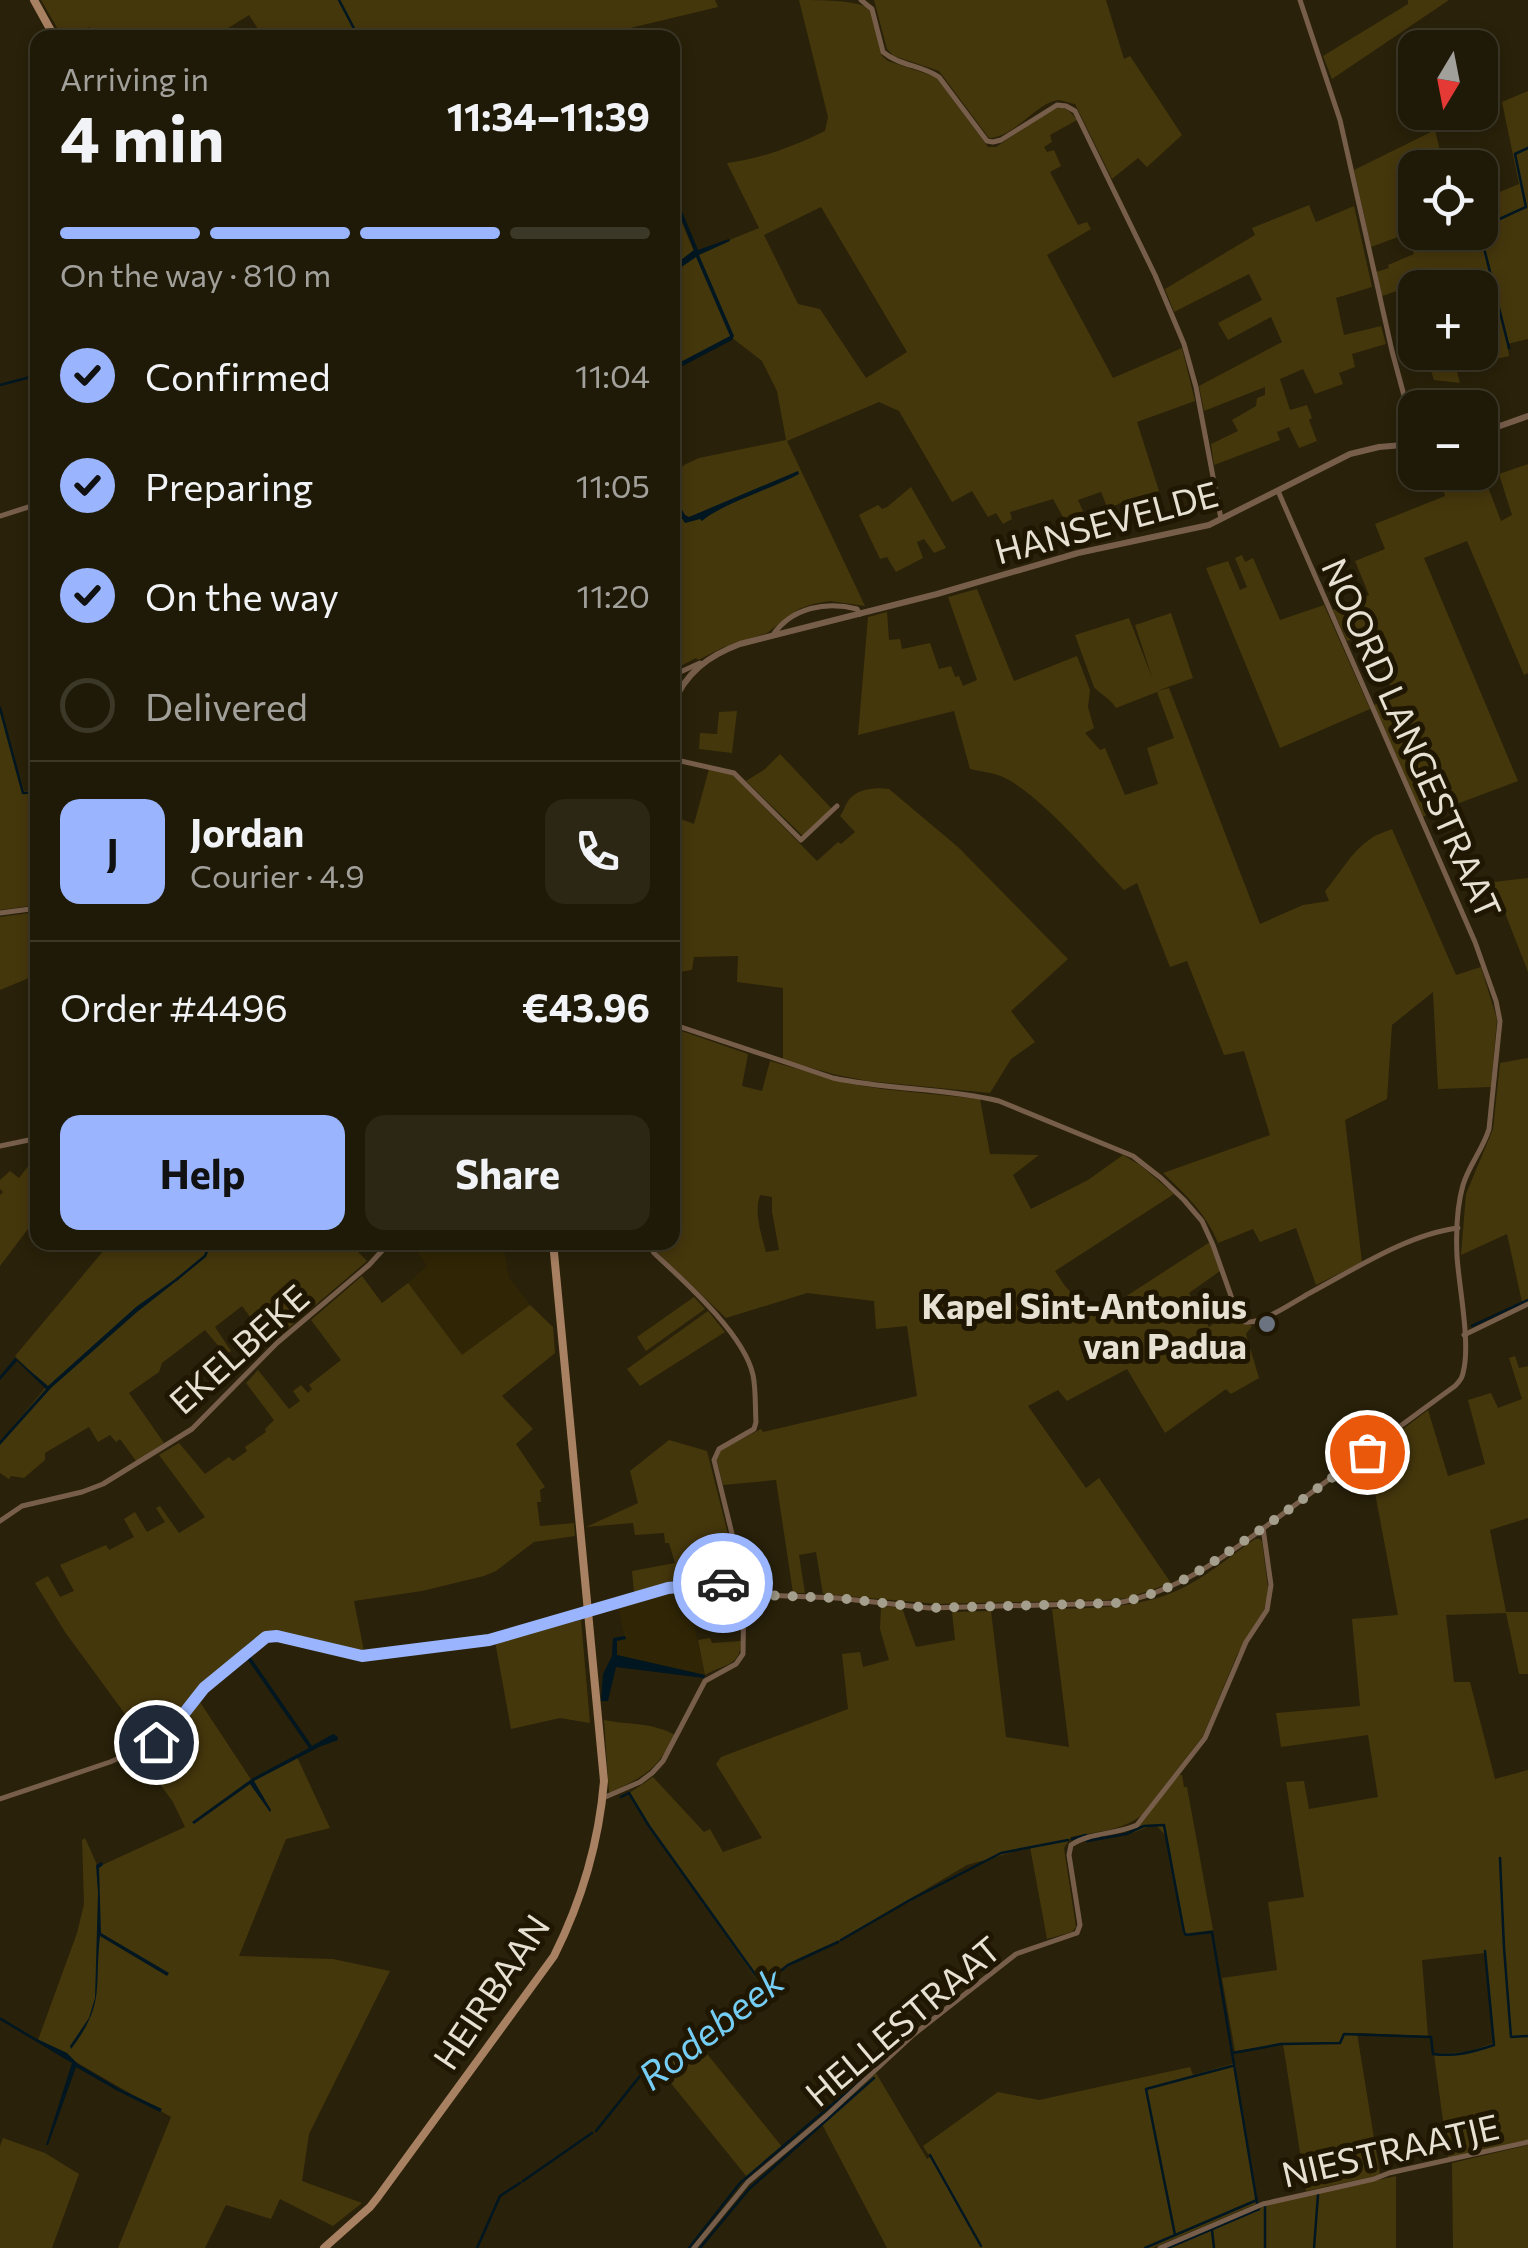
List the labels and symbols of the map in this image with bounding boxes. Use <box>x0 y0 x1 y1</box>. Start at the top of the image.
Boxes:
north arrow <box>1398 30 1498 130</box>
street label: HANSEVELDE <box>990 471 1222 571</box>
street label: NOORD LANGESTRAAT <box>1314 551 1512 925</box>
street label: EKELBEKE <box>159 1274 317 1422</box>
place label: Kapel Sint-Antonius van Padua <box>921 1283 1247 1366</box>
marker: Kapel Sint-Antonius van Padua <box>1256 1313 1278 1335</box>
pin <box>1325 1410 1410 1495</box>
courier <box>673 1533 773 1633</box>
pin <box>114 1700 199 1785</box>
street label: HEIRBAAN <box>423 1905 557 2077</box>
street label: HELLESTRAAT <box>796 1926 1008 2114</box>
water label: Rodebeek <box>628 1955 793 2098</box>
street label: NIESTRAATJE <box>1277 2103 1503 2195</box>

